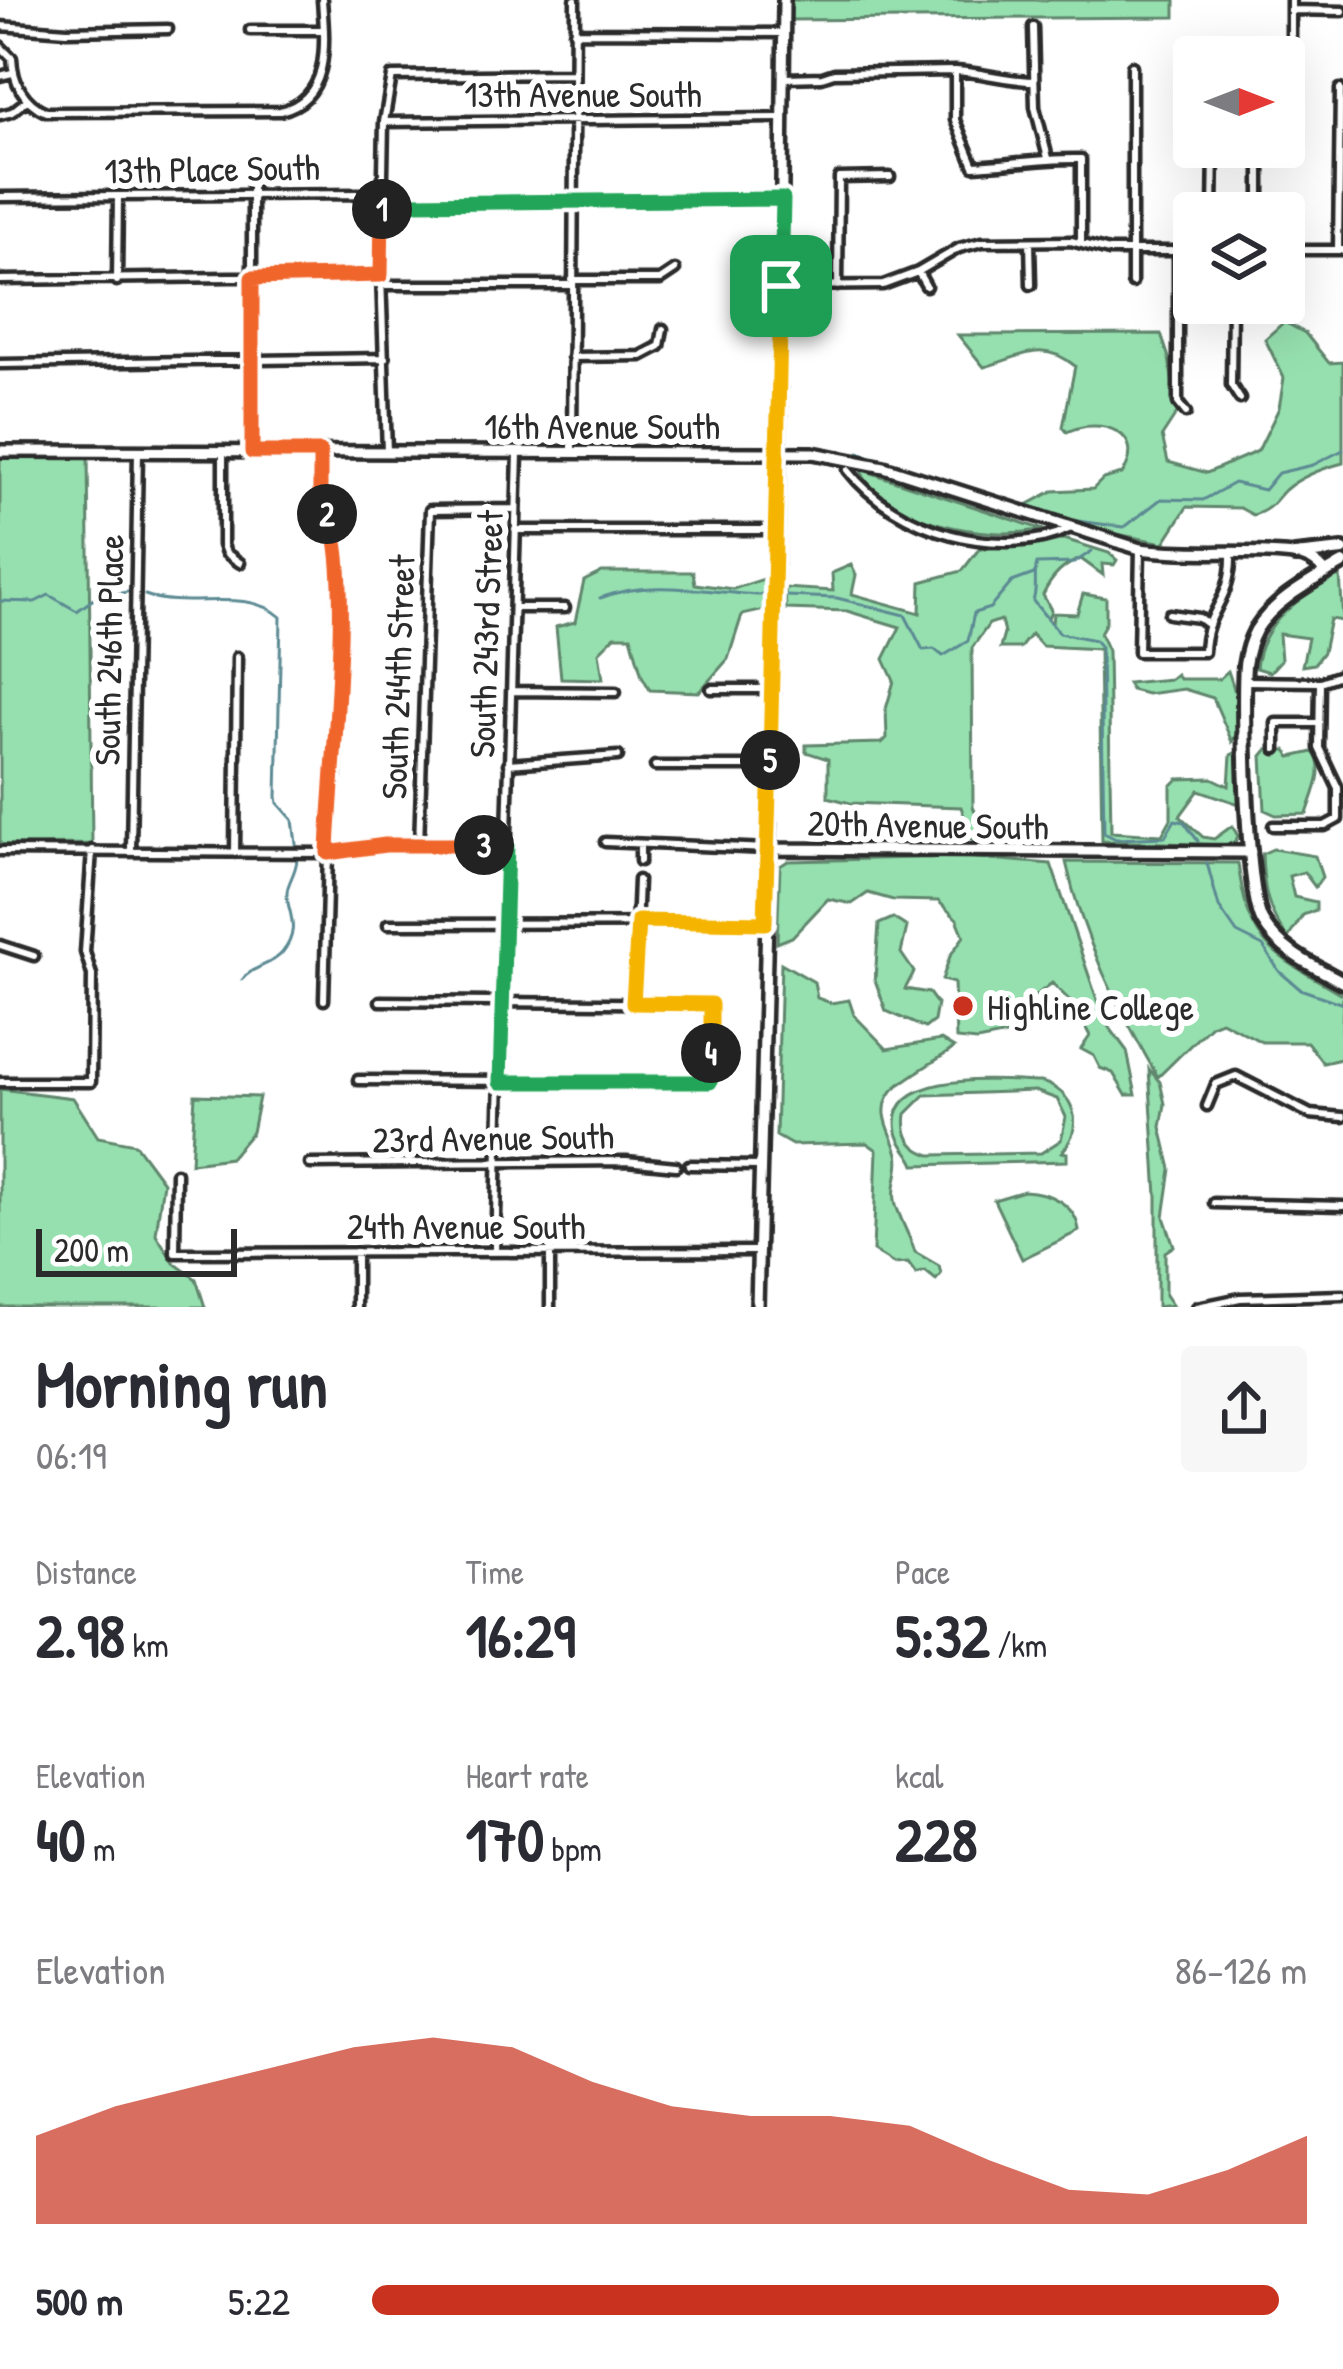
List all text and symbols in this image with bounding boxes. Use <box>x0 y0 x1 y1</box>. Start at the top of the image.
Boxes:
north arrow <box>1173 36 1305 168</box>
map controls <box>1173 36 1305 324</box>
street label: 13th Avenue South <box>464 69 702 118</box>
street label: 13th Place South <box>104 142 320 194</box>
pin: 1 <box>352 179 412 239</box>
text: 1 <box>376 187 388 231</box>
button: layers <box>1173 192 1305 324</box>
pin <box>730 235 832 337</box>
icon: arrive <box>748 253 814 319</box>
street label: 16th Avenue South <box>484 401 720 450</box>
pin: 2 <box>297 484 357 544</box>
text: 2 <box>319 492 335 536</box>
street label: South 243rd Street <box>456 509 514 759</box>
street label: South 246th Place <box>81 534 135 766</box>
street label: South 244th Street <box>368 553 426 800</box>
pin: 5 <box>740 730 800 790</box>
text: 5 <box>763 738 777 782</box>
street label: 20th Avenue South <box>807 797 1049 851</box>
pin: 3 <box>454 815 514 875</box>
text: 3 <box>477 823 491 867</box>
place label: Highline College <box>987 982 1194 1031</box>
marker: Highline College <box>950 993 976 1019</box>
pin: 4 <box>681 1023 741 1083</box>
text: 4 <box>705 1031 717 1075</box>
street label: 23rd Avenue South <box>372 1110 614 1164</box>
street label: 24th Avenue South <box>347 1201 585 1250</box>
scale bar <box>36 1223 237 1276</box>
text: 200 m <box>54 1228 129 1272</box>
text: Morning run <box>36 1338 328 1428</box>
button: share <box>1181 1346 1307 1472</box>
text: 06:19 <box>36 1428 107 1481</box>
text: Distance <box>36 1550 137 1594</box>
text: Time <box>466 1550 524 1594</box>
text: Pace <box>895 1550 950 1594</box>
text: 2.98 <box>36 1594 125 1676</box>
text: 16:29 <box>466 1594 575 1676</box>
text: 5:32 <box>895 1594 990 1676</box>
text: km <box>125 1623 169 1667</box>
text: /km <box>990 1623 1047 1667</box>
text: Elevation <box>36 1754 146 1798</box>
text: Heart rate <box>466 1754 589 1798</box>
text: kcal <box>895 1754 944 1798</box>
text: 40 <box>36 1798 85 1880</box>
text: 170 <box>466 1798 544 1880</box>
text: 228 <box>895 1798 977 1880</box>
text: m <box>85 1827 115 1871</box>
text: bpm <box>544 1827 602 1871</box>
text: Elevation <box>36 1943 166 1996</box>
text: 86–126 m <box>1175 1943 1307 1996</box>
text: 500 m <box>36 2274 123 2327</box>
text: 5:22 <box>228 2274 290 2327</box>

